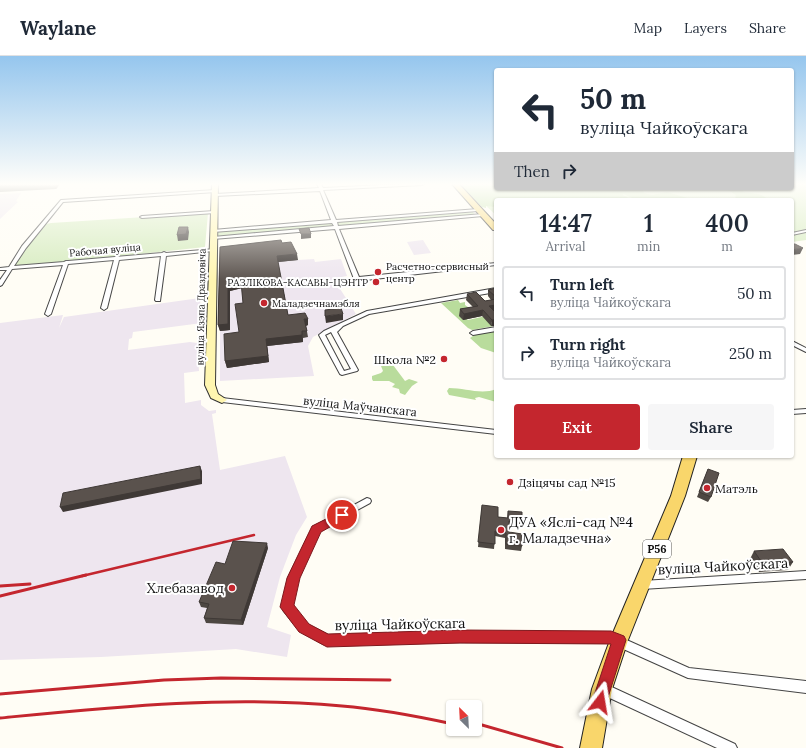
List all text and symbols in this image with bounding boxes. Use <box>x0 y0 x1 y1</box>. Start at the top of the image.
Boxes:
text: Waylane <box>20 16 96 40</box>
text: Map <box>634 19 662 37</box>
text: Layers <box>684 19 727 37</box>
text: Share <box>749 19 786 37</box>
text: 50 m <box>580 81 646 117</box>
icon: left <box>514 84 566 136</box>
text: вуліца Чайкоўскага <box>580 116 748 139</box>
icon: right <box>558 160 580 182</box>
text: Then <box>514 162 550 181</box>
text: 14:47 <box>539 208 592 239</box>
text: 1 <box>644 208 653 239</box>
text: 400 <box>705 208 749 239</box>
text: Arrival <box>546 238 585 255</box>
text: min <box>637 238 660 255</box>
text: m <box>721 238 733 255</box>
street label: Рабочая вуліца <box>69 240 141 260</box>
street label: вуліца Язэпа Драздовіча <box>193 248 209 366</box>
place label: Расчетно-сервисный центр <box>386 260 489 285</box>
marker: Расчетно-сервисный центр <box>373 267 383 277</box>
text: Turn left <box>550 275 614 294</box>
place label: РАЗЛІКОВА-КАСАВЫ-ЦЭНТР <box>227 276 368 289</box>
marker: РАЗЛІКОВА-КАСАВЫ-ЦЭНТР <box>371 277 381 287</box>
icon: left <box>516 282 538 304</box>
text: 50 m <box>737 284 772 303</box>
text: вуліца Чайкоўскага <box>550 294 671 311</box>
place label: Маладзечнамэбля <box>272 297 360 310</box>
marker: Маладзечнамэбля <box>259 298 269 308</box>
text: Turn right <box>550 335 626 354</box>
icon: right <box>516 342 538 364</box>
text: 250 m <box>729 344 772 363</box>
place label: Школа №2 <box>374 352 436 367</box>
marker: Школа №2 <box>439 354 449 364</box>
text: вуліца Чайкоўскага <box>550 354 671 371</box>
street label: вуліца Маўчанскага <box>302 393 418 419</box>
button: Exit <box>514 404 640 450</box>
button: Share <box>648 404 774 450</box>
place label: Дзіцячы сад №15 <box>518 475 615 490</box>
marker: Дзіцячы сад №15 <box>505 477 515 487</box>
place label: Матэль <box>715 481 758 496</box>
marker: Матэль <box>702 483 712 493</box>
pin <box>325 498 359 532</box>
icon: arrive <box>331 504 353 526</box>
place label: ДУА «Яслі-сад №4 г. Маладзечна» <box>509 513 634 547</box>
marker: ДУА «Яслі-сад №4 г. Маладзечна» <box>496 525 506 535</box>
road number: Р56 <box>643 540 671 558</box>
street label: вуліца Чайкоўскага <box>657 554 789 578</box>
place label: Хлебазавод <box>147 579 224 597</box>
marker: Хлебазавод <box>227 583 237 593</box>
street label: вуліца Чайкоўскага <box>335 614 465 634</box>
position arrow <box>579 681 621 723</box>
north arrow <box>446 700 482 736</box>
map controls <box>446 700 482 736</box>

